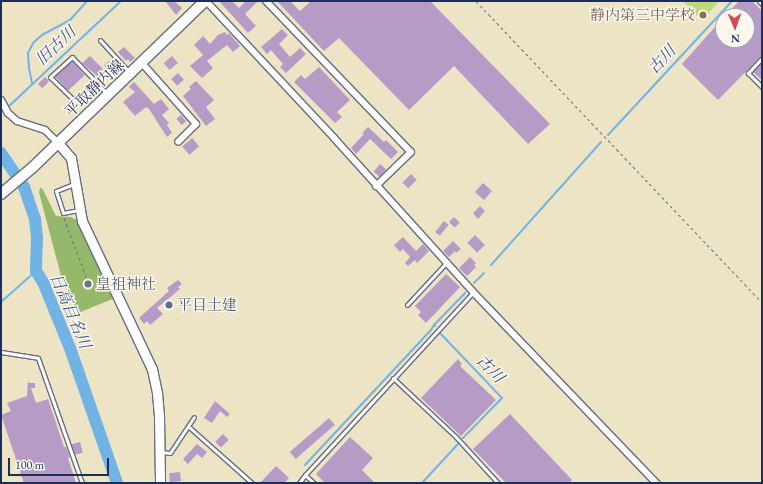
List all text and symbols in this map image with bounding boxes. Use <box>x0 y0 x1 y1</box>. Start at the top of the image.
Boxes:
place label: 静内第三中学校 <box>590 6 695 24</box>
north arrow <box>715 8 755 48</box>
marker: 静内第三中学校 <box>698 10 708 20</box>
water label: 旧古川 <box>32 23 80 69</box>
text: N <box>731 32 740 46</box>
water label: 古川 <box>644 42 680 78</box>
street label: 平取静内線 <box>61 55 127 121</box>
water label: 日高目名川 <box>46 270 94 352</box>
place label: 皇祖神社 <box>96 275 156 293</box>
marker: 皇祖神社 <box>83 279 93 289</box>
place label: 平目土建 <box>177 296 237 314</box>
marker: 平目土建 <box>164 300 174 310</box>
water label: 古川 <box>472 351 508 387</box>
scale bar <box>10 450 111 476</box>
text: 100 m <box>15 457 44 473</box>

